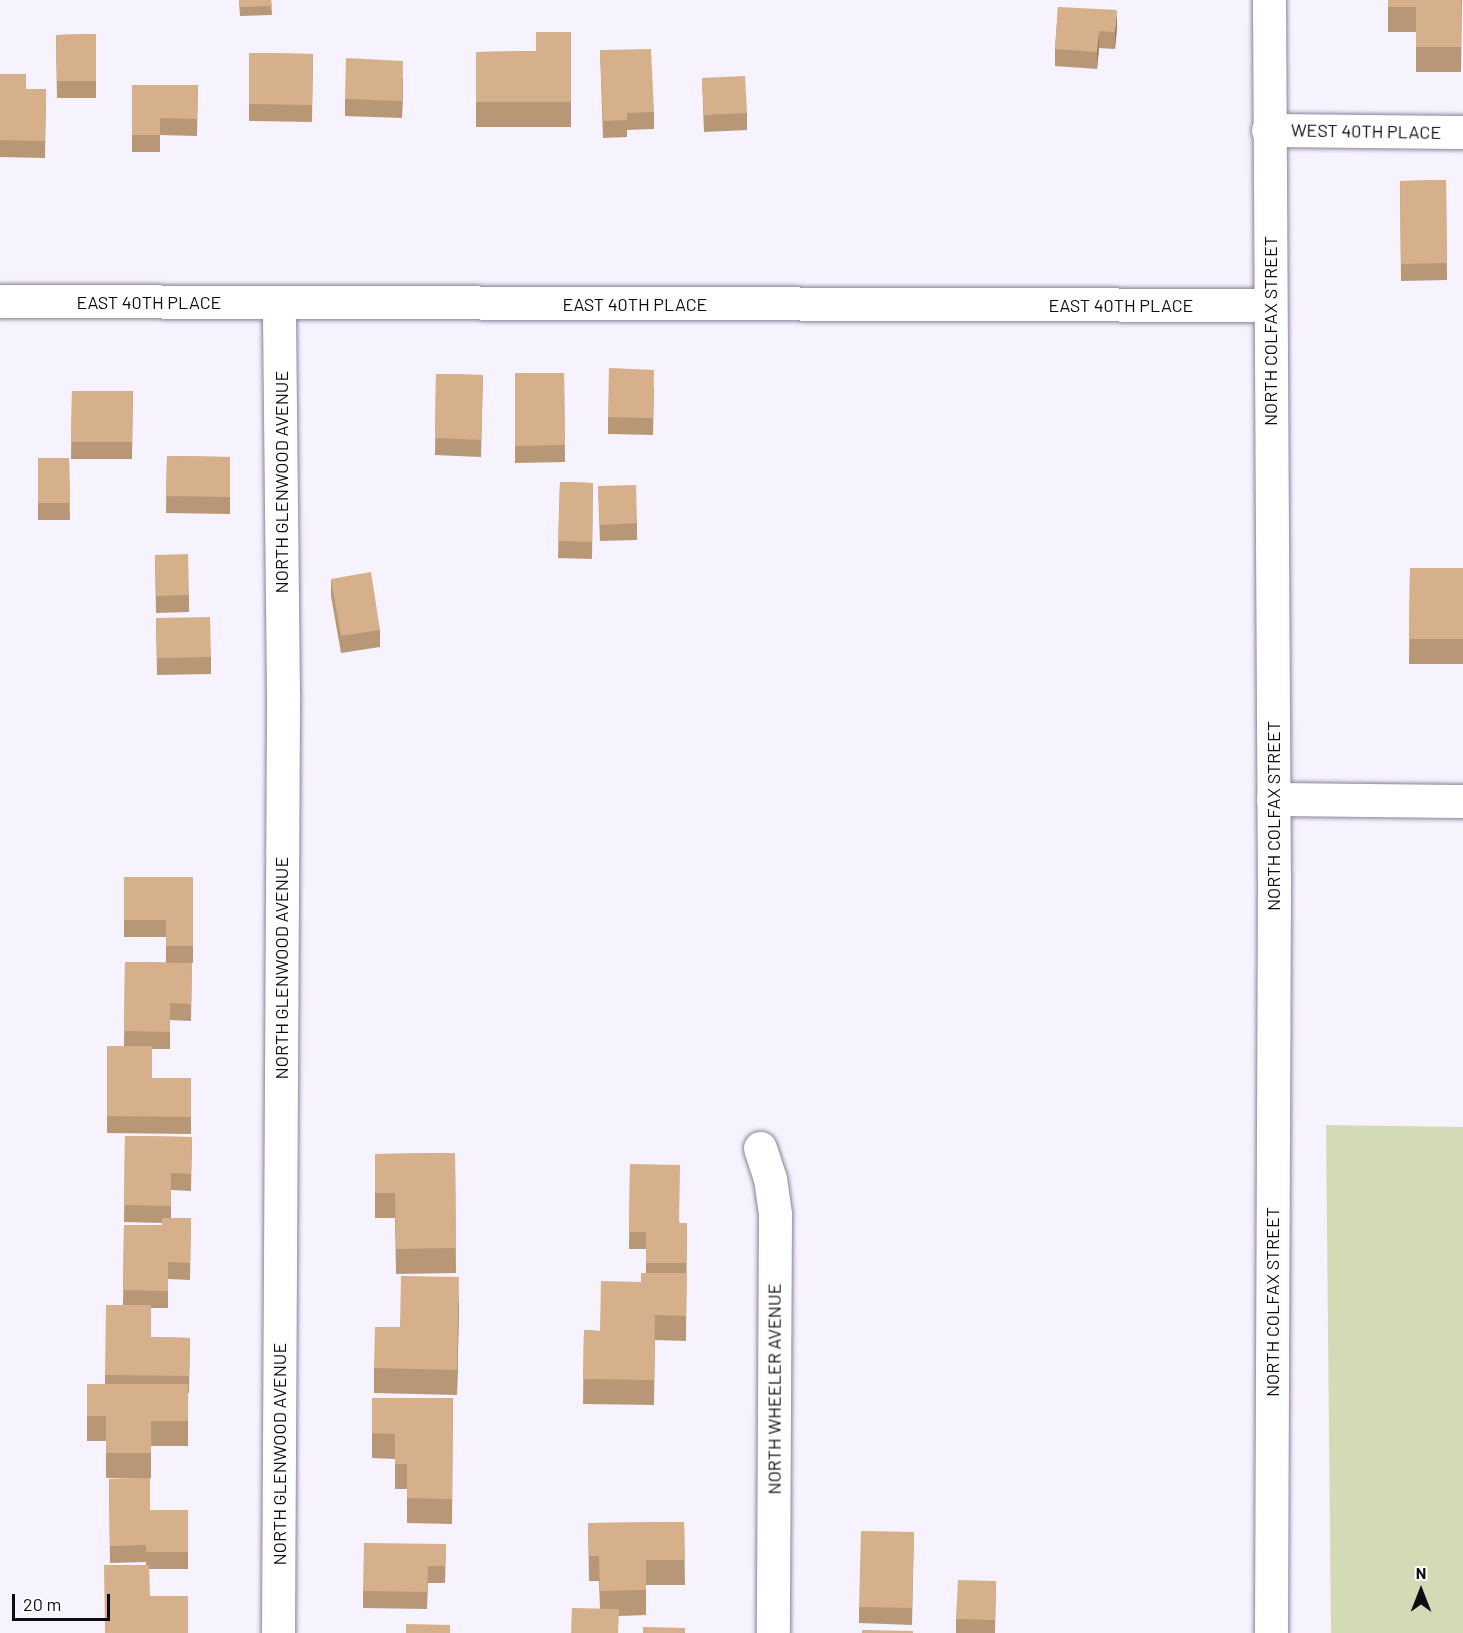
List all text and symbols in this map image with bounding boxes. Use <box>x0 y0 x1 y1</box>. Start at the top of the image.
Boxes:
street label: WEST 40TH PLACE <box>1291 119 1441 143</box>
street label: NORTH COLFAX STREET <box>1259 236 1281 426</box>
street label: EAST 40TH PLACE <box>76 291 222 313</box>
street label: EAST 40TH PLACE <box>562 293 708 315</box>
street label: EAST 40TH PLACE <box>1048 294 1194 316</box>
street label: NORTH GLENWOOD AVENUE <box>270 371 292 593</box>
street label: NORTH COLFAX STREET <box>1262 721 1284 911</box>
street label: NORTH GLENWOOD AVENUE <box>270 857 292 1079</box>
street label: NORTH COLFAX STREET <box>1261 1207 1283 1397</box>
street label: NORTH WHEELER AVENUE <box>763 1283 785 1495</box>
street label: NORTH GLENWOOD AVENUE <box>268 1343 290 1565</box>
north arrow <box>1391 1561 1451 1621</box>
text: N <box>1416 1563 1426 1582</box>
scale bar <box>15 1582 112 1620</box>
text: 20 m <box>23 1593 61 1615</box>

